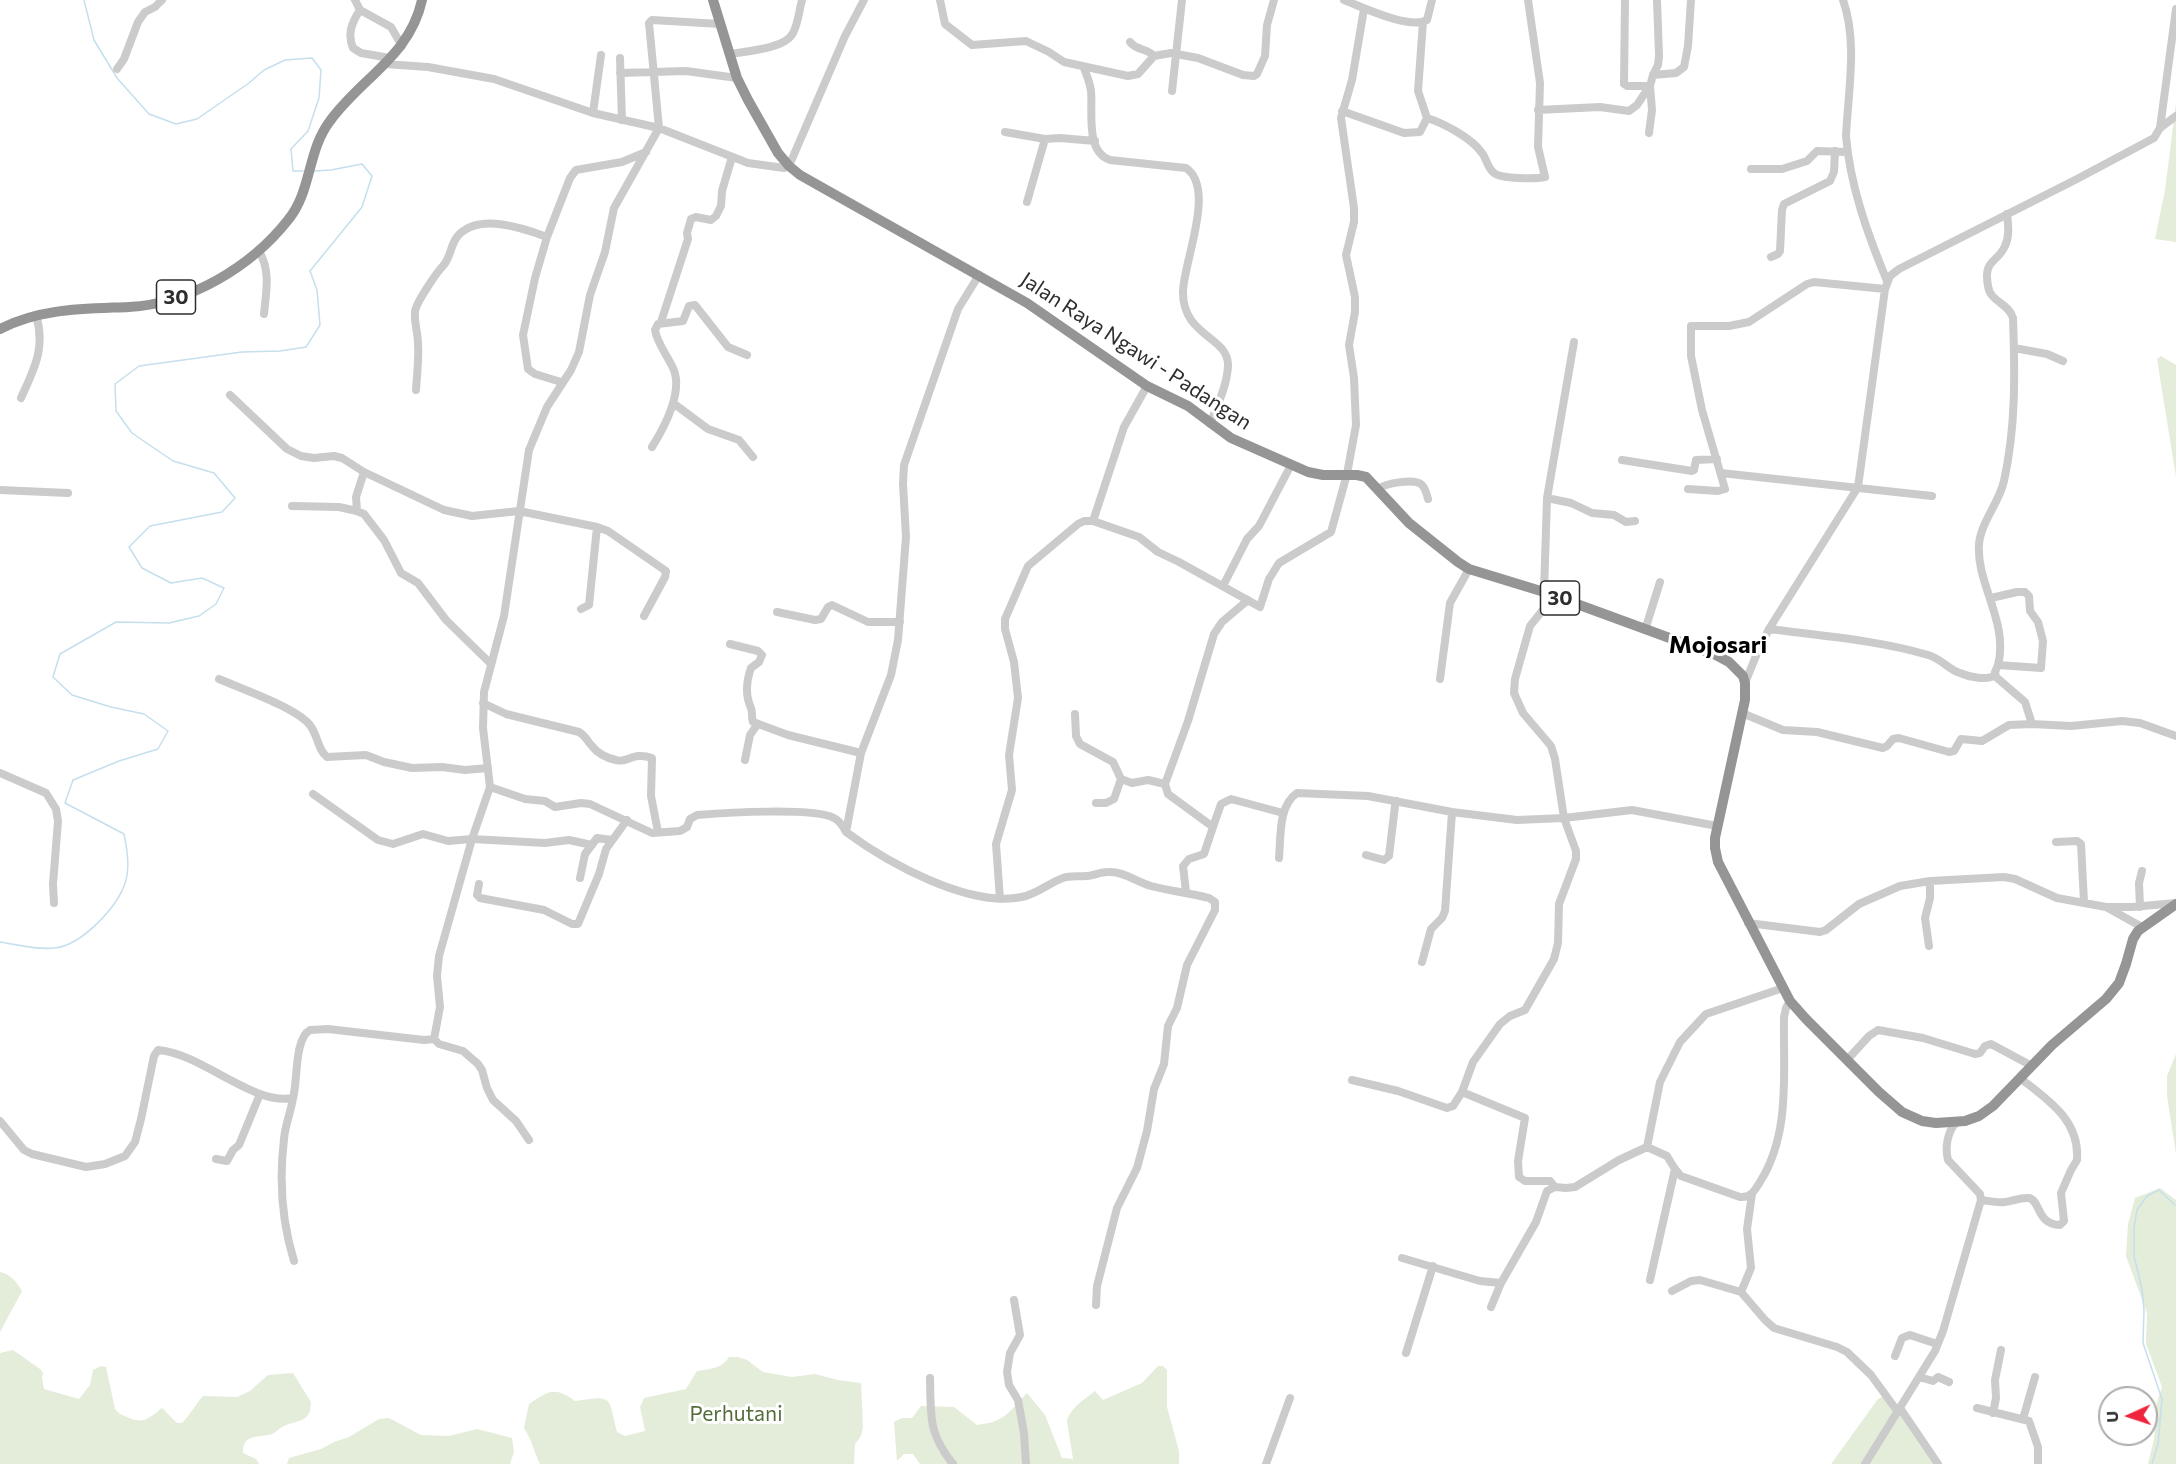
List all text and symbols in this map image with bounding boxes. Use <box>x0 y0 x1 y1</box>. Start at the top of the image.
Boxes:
street label: Jalan Raya Ngawi - Padangan <box>1016 267 1256 435</box>
road number: 30 <box>156 280 195 314</box>
road number: 30 <box>1540 581 1580 615</box>
district label: Mojosari <box>1669 631 1767 659</box>
north arrow <box>2098 1386 2158 1446</box>
park label: Perhutani <box>689 1401 783 1427</box>
text: U <box>2102 1411 2121 1423</box>

